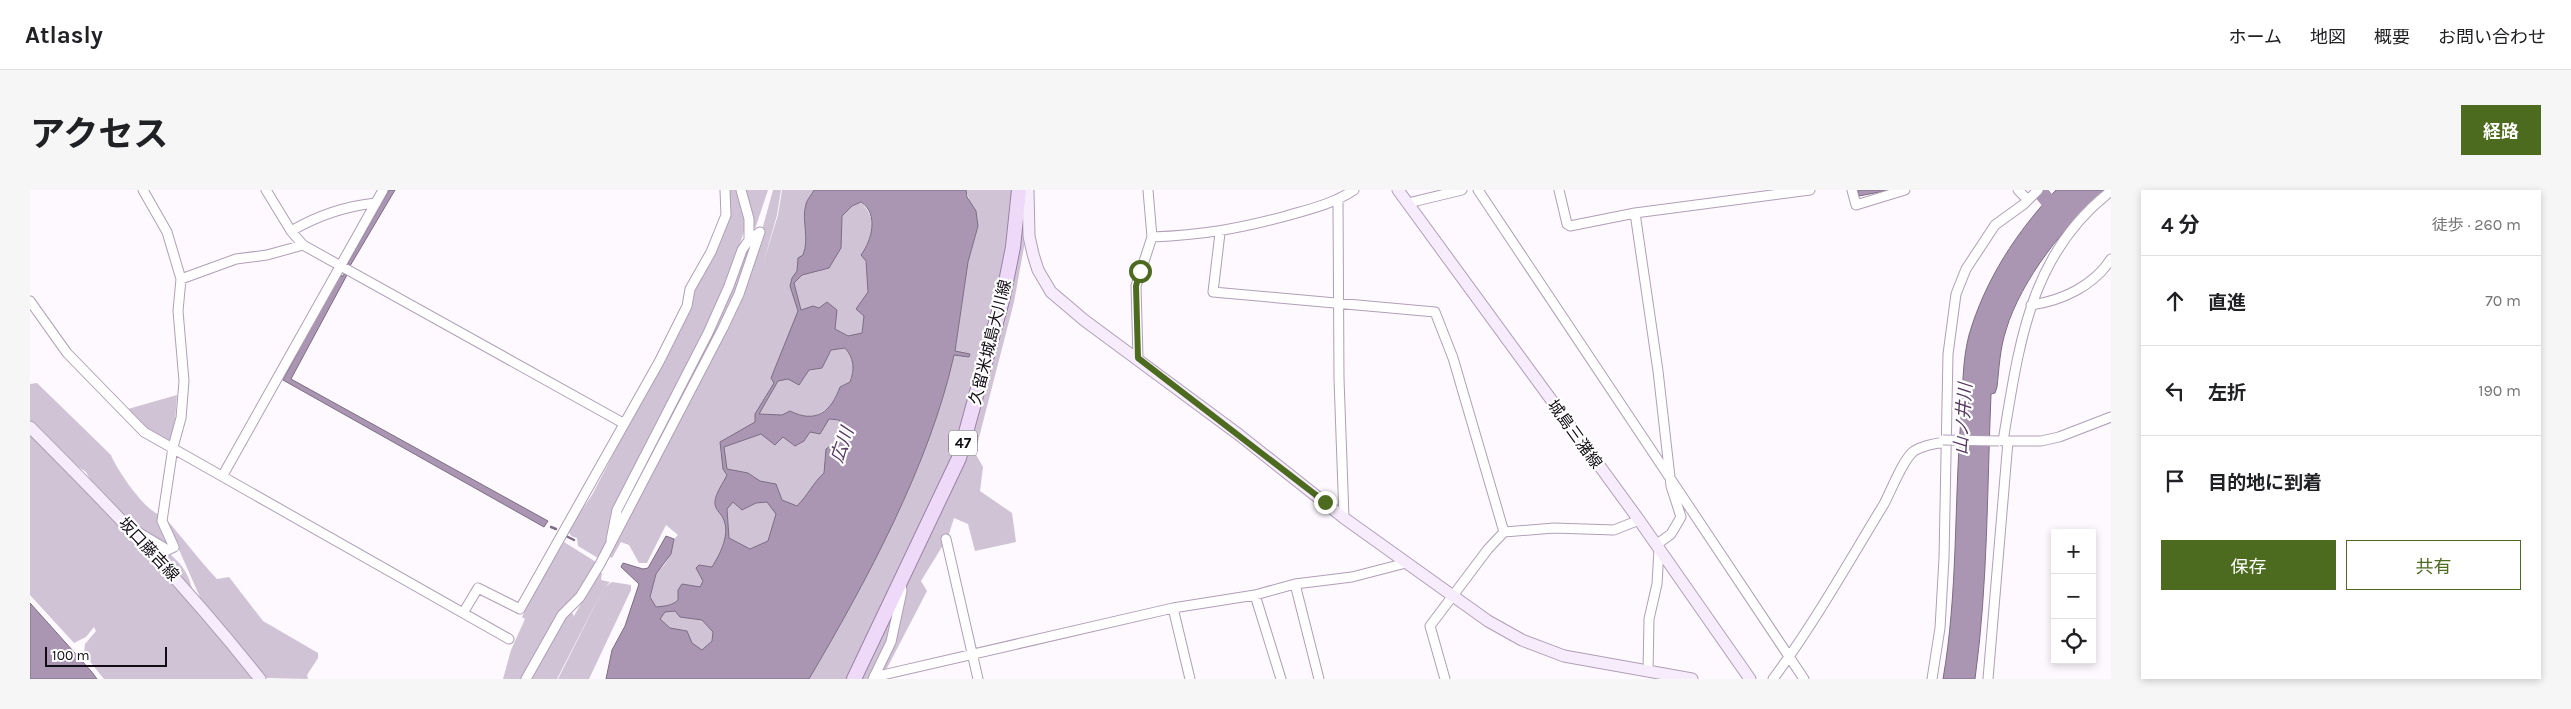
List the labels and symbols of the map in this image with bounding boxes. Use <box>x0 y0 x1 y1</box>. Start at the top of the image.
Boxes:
route start <box>1129 260 1152 283</box>
street label: 久留米城島大川線 <box>965 278 1015 406</box>
water label: 山ノ井川 <box>1950 380 1977 456</box>
street label: 城島三潴線 <box>1544 396 1606 472</box>
water label: 広川 <box>826 423 859 466</box>
road number: 47 <box>949 430 977 456</box>
route end <box>1314 491 1337 514</box>
street label: 坂口藤吉線 <box>115 513 183 585</box>
scale bar <box>45 644 168 667</box>

